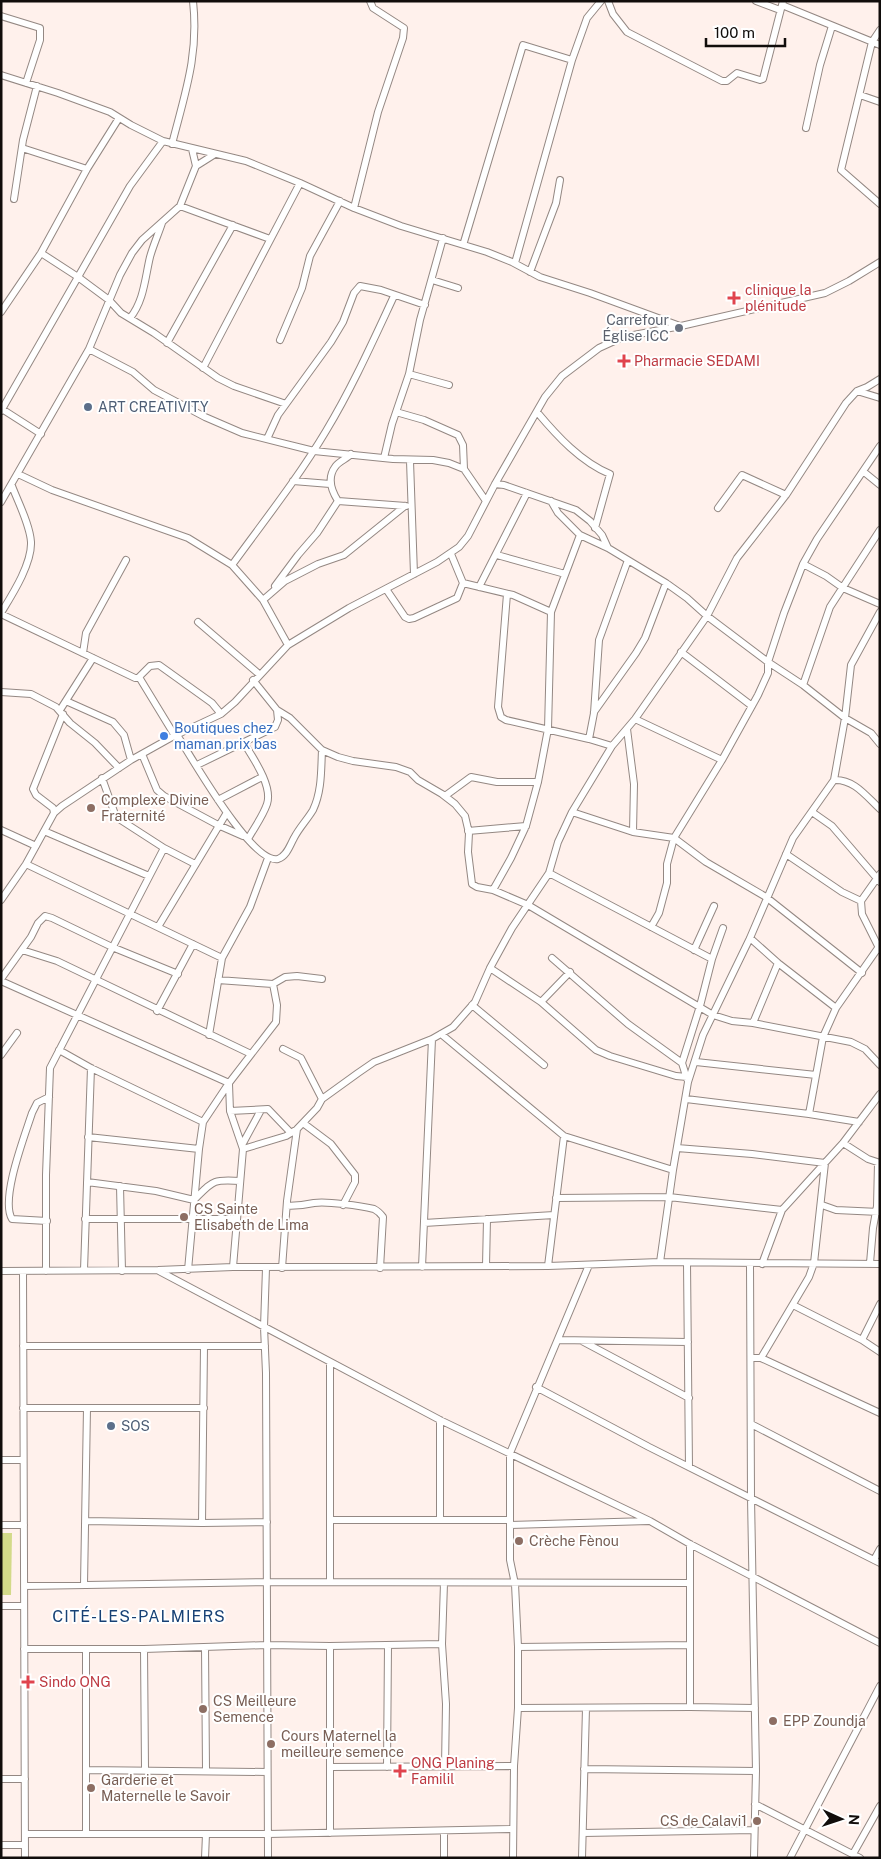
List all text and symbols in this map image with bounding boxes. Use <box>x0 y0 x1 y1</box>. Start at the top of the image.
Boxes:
scale bar <box>706 15 785 47</box>
text: 100 m <box>714 24 755 41</box>
place label: clinique la plénitude <box>745 282 811 314</box>
marker: clinique la plénitude <box>727 291 741 305</box>
place label: Carrefour Église ICC <box>603 312 669 344</box>
marker: Carrefour Église ICC <box>673 322 685 334</box>
place label: Pharmacie SEDAMI <box>634 353 760 369</box>
marker: Pharmacie SEDAMI <box>618 355 630 367</box>
place label: ART CREATIVITY <box>98 399 209 415</box>
marker: ART CREATIVITY <box>82 401 94 413</box>
place label: Boutiques chez maman prix bas <box>174 720 277 752</box>
marker: Boutiques chez maman prix bas <box>158 730 170 742</box>
place label: Complexe Divine Fraternité <box>101 792 209 824</box>
marker: Complexe Divine Fraternité <box>85 802 97 814</box>
place label: CS Sainte Elisabeth de Lima <box>194 1201 309 1233</box>
marker: CS Sainte Elisabeth de Lima <box>178 1211 190 1223</box>
place label: SOS <box>121 1418 150 1434</box>
marker: SOS <box>105 1420 117 1432</box>
place label: Crèche Fènou <box>529 1533 619 1549</box>
marker: Crèche Fènou <box>513 1535 525 1547</box>
district label: CITÉ-LES-PALMIERS <box>52 1606 226 1626</box>
place label: Sindo ONG <box>39 1674 111 1690</box>
marker: Sindo ONG <box>21 1675 35 1689</box>
place label: CS Meilleure Semence <box>213 1693 297 1725</box>
marker: CS Meilleure Semence <box>197 1703 209 1715</box>
place label: EPP Zoundja <box>783 1713 866 1729</box>
marker: EPP Zoundja <box>767 1715 779 1727</box>
place label: Cours Maternel la meilleure semence <box>281 1728 404 1760</box>
marker: Cours Maternel la meilleure semence <box>265 1738 277 1750</box>
place label: ONG Planing Familil <box>411 1755 495 1787</box>
marker: ONG Planing Familil <box>393 1764 407 1778</box>
place label: Garderie et Maternelle le Savoir <box>101 1772 230 1804</box>
marker: Garderie et Maternelle le Savoir <box>85 1782 97 1794</box>
north arrow <box>816 1794 866 1844</box>
place label: CS de Calavi1 <box>660 1813 747 1829</box>
text: N <box>846 1814 862 1826</box>
marker: CS de Calavi1 <box>751 1815 763 1827</box>

